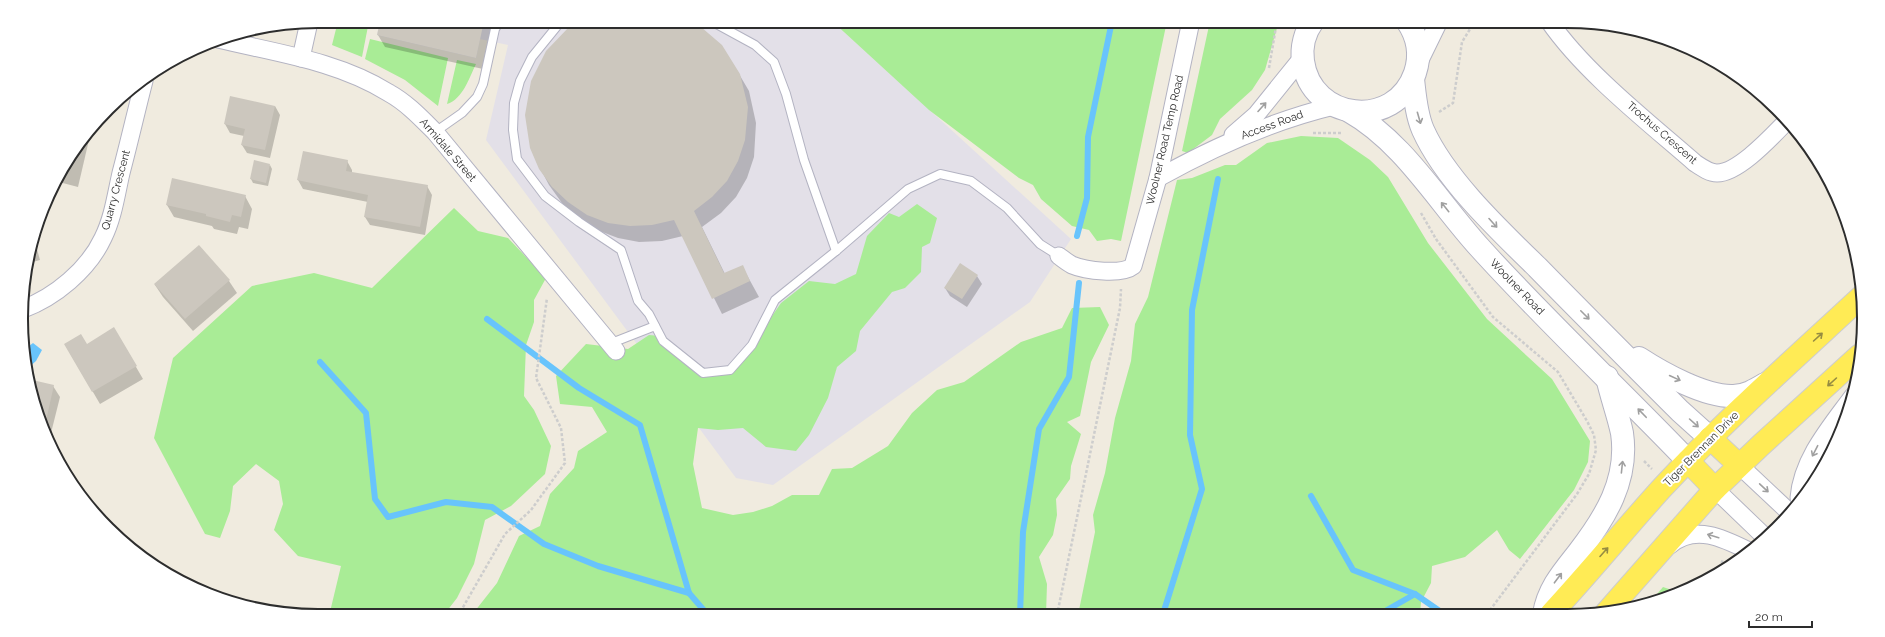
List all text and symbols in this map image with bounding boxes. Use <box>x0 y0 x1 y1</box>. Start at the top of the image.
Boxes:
street label: Woolner Road Temp Road <box>1144 74 1186 206</box>
street label: Trochus Crescent <box>1624 99 1700 167</box>
one-way arrow <box>1258 102 1267 112</box>
street label: Access Road <box>1239 108 1305 142</box>
one-way arrow <box>1416 111 1423 124</box>
street label: Armidale Street <box>417 116 479 184</box>
street label: Quarry Crescent <box>99 148 133 232</box>
one-way arrow <box>1440 201 1449 212</box>
one-way arrow <box>1488 218 1498 228</box>
street label: Woolner Road <box>1487 256 1547 318</box>
one-way arrow <box>1580 310 1589 320</box>
one-way arrow <box>1813 332 1823 341</box>
one-way arrow <box>1668 375 1680 383</box>
one-way arrow <box>1826 377 1837 386</box>
one-way arrow <box>1637 408 1646 418</box>
street label: Tiger Brennan Drive <box>1661 408 1742 489</box>
one-way arrow <box>1688 419 1699 428</box>
one-way arrow <box>1811 445 1818 457</box>
one-way arrow <box>1618 461 1626 474</box>
one-way arrow <box>1759 484 1769 493</box>
one-way arrow <box>1707 532 1720 539</box>
one-way arrow <box>1599 547 1609 557</box>
one-way arrow <box>1554 573 1563 584</box>
scale bar <box>1749 603 1812 629</box>
text: 20 m <box>1755 610 1783 624</box>

